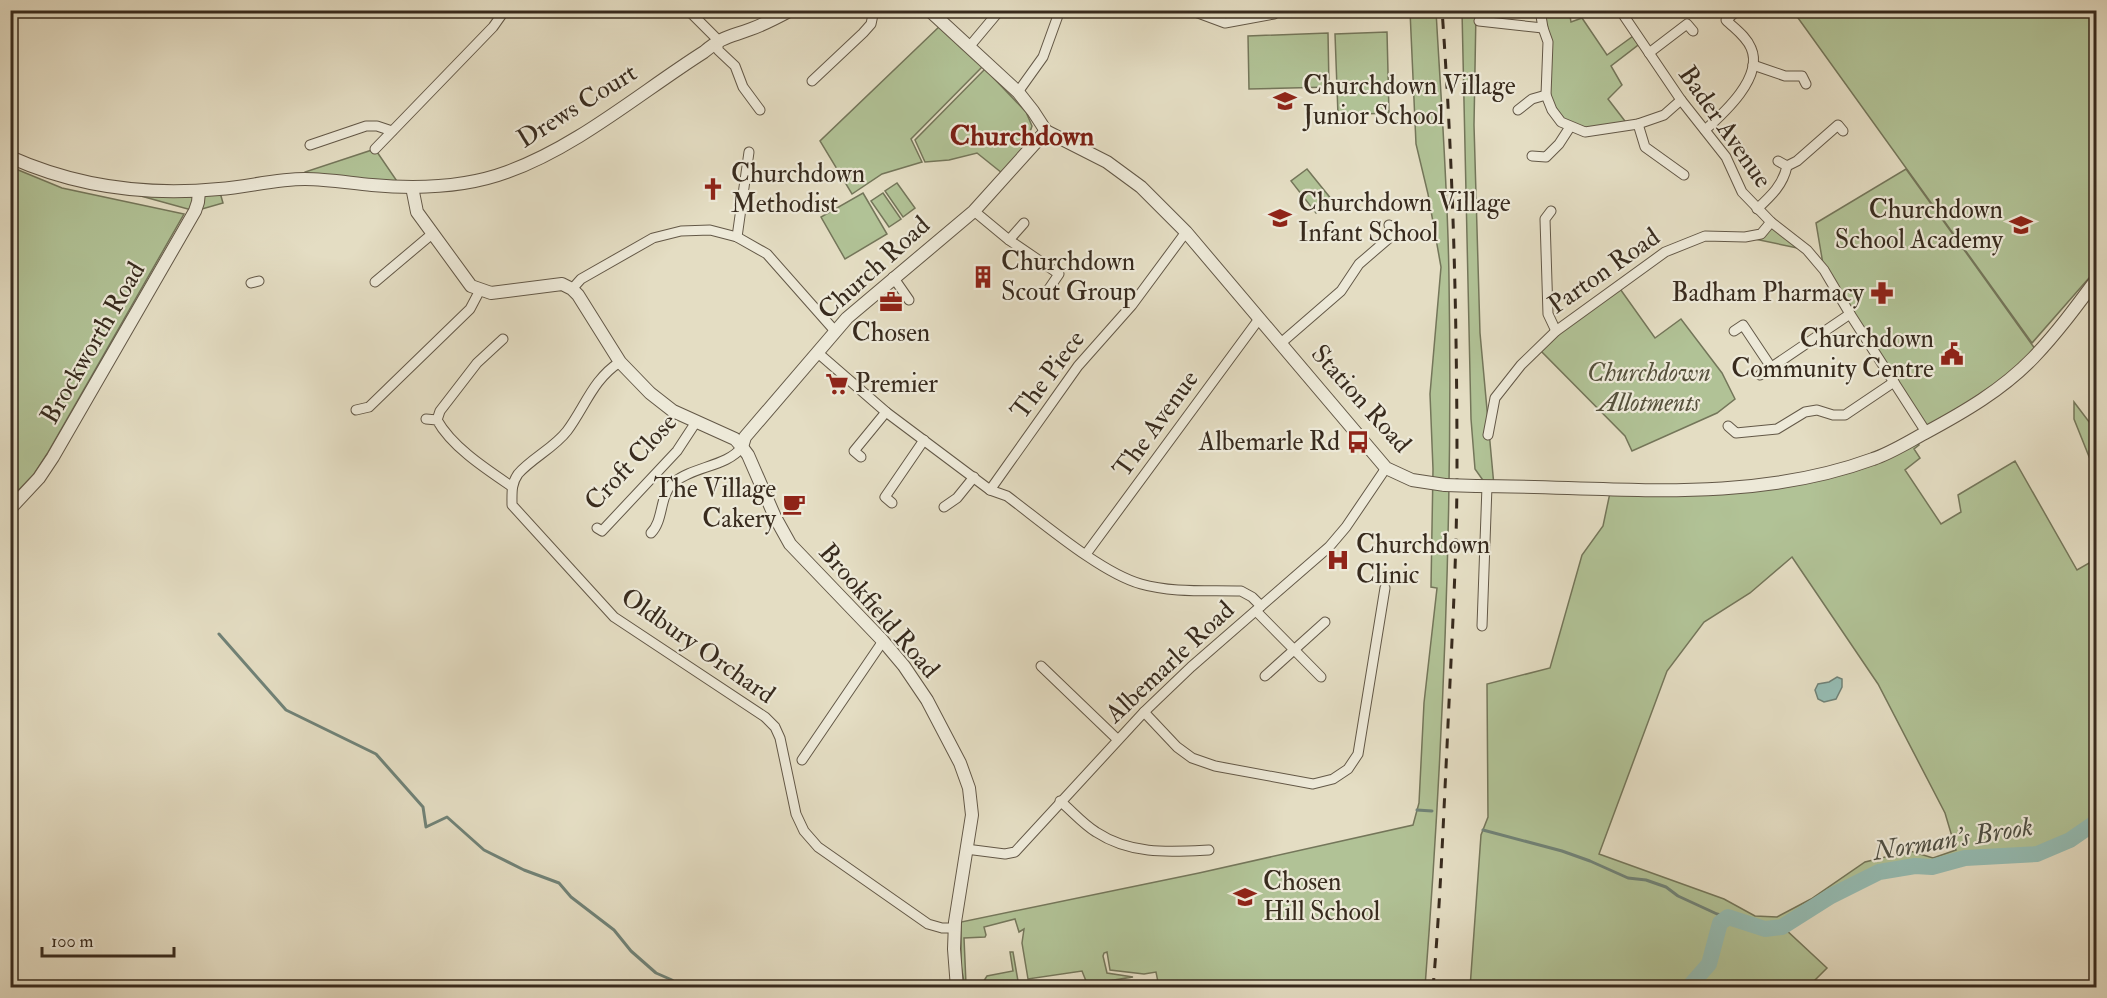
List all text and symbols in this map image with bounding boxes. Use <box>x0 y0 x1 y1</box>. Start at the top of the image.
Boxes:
street label: Drews Court <box>511 57 643 155</box>
street label: Bader Avenue <box>1671 60 1779 194</box>
place label: Churchdown Village Junior School <box>1302 70 1516 132</box>
school or university icon: Churchdown Village Junior School <box>1272 88 1298 114</box>
district label: Churchdown <box>950 119 1095 154</box>
place label: Churchdown Methodist <box>731 158 865 220</box>
church icon: Churchdown Methodist <box>700 176 726 202</box>
place label: Churchdown Village Infant School <box>1298 187 1511 249</box>
place label: Churchdown School Academy <box>1835 194 2004 256</box>
school or university icon: Churchdown Village Infant School <box>1267 205 1293 231</box>
street label: Church Road <box>811 209 937 327</box>
school or university icon: Churchdown School Academy <box>2008 212 2034 238</box>
street label: Parton Road <box>1542 221 1666 321</box>
place label: Churchdown Scout Group <box>1001 246 1136 309</box>
street label: Brockworth Road <box>34 256 152 430</box>
building icon: Churchdown Scout Group <box>970 264 996 290</box>
place label: Badham Pharmacy <box>1672 277 1865 309</box>
pharmacy icon: Badham Pharmacy <box>1869 280 1895 306</box>
office icon: Chosen <box>878 289 904 315</box>
place label: Chosen <box>852 317 930 349</box>
place label: Churchdown Community Centre <box>1731 323 1934 385</box>
street label: The Piece <box>1004 324 1092 426</box>
street label: Station Road <box>1304 338 1418 460</box>
public building icon: Churchdown Community Centre <box>1939 341 1965 367</box>
park label: Churchdown Allotments <box>1587 357 1711 419</box>
street label: The Avenue <box>1106 364 1206 484</box>
place label: Premier <box>855 368 938 400</box>
supermarket icon: Premier <box>824 371 850 397</box>
street label: Croft Close <box>578 407 684 517</box>
place label: Albemarle Rd <box>1198 426 1340 458</box>
bus stop icon: Albemarle Rd <box>1345 429 1371 455</box>
place label: The Village Cakery <box>654 473 777 535</box>
cafe icon: The Village Cakery <box>781 491 807 517</box>
place label: Churchdown Clinic <box>1356 529 1490 591</box>
street label: Brookfield Road <box>812 537 946 685</box>
hospital icon: Churchdown Clinic <box>1325 547 1351 573</box>
street label: Oldbury Orchard <box>615 581 781 711</box>
street label: Albemarle Road <box>1098 594 1241 730</box>
water label: Norman's Brook <box>1869 810 2035 868</box>
place label: Chosen Hill School <box>1263 866 1381 928</box>
school or university icon: Chosen Hill School <box>1232 884 1258 910</box>
scale bar <box>42 920 174 958</box>
text: 100 m <box>51 930 94 953</box>

